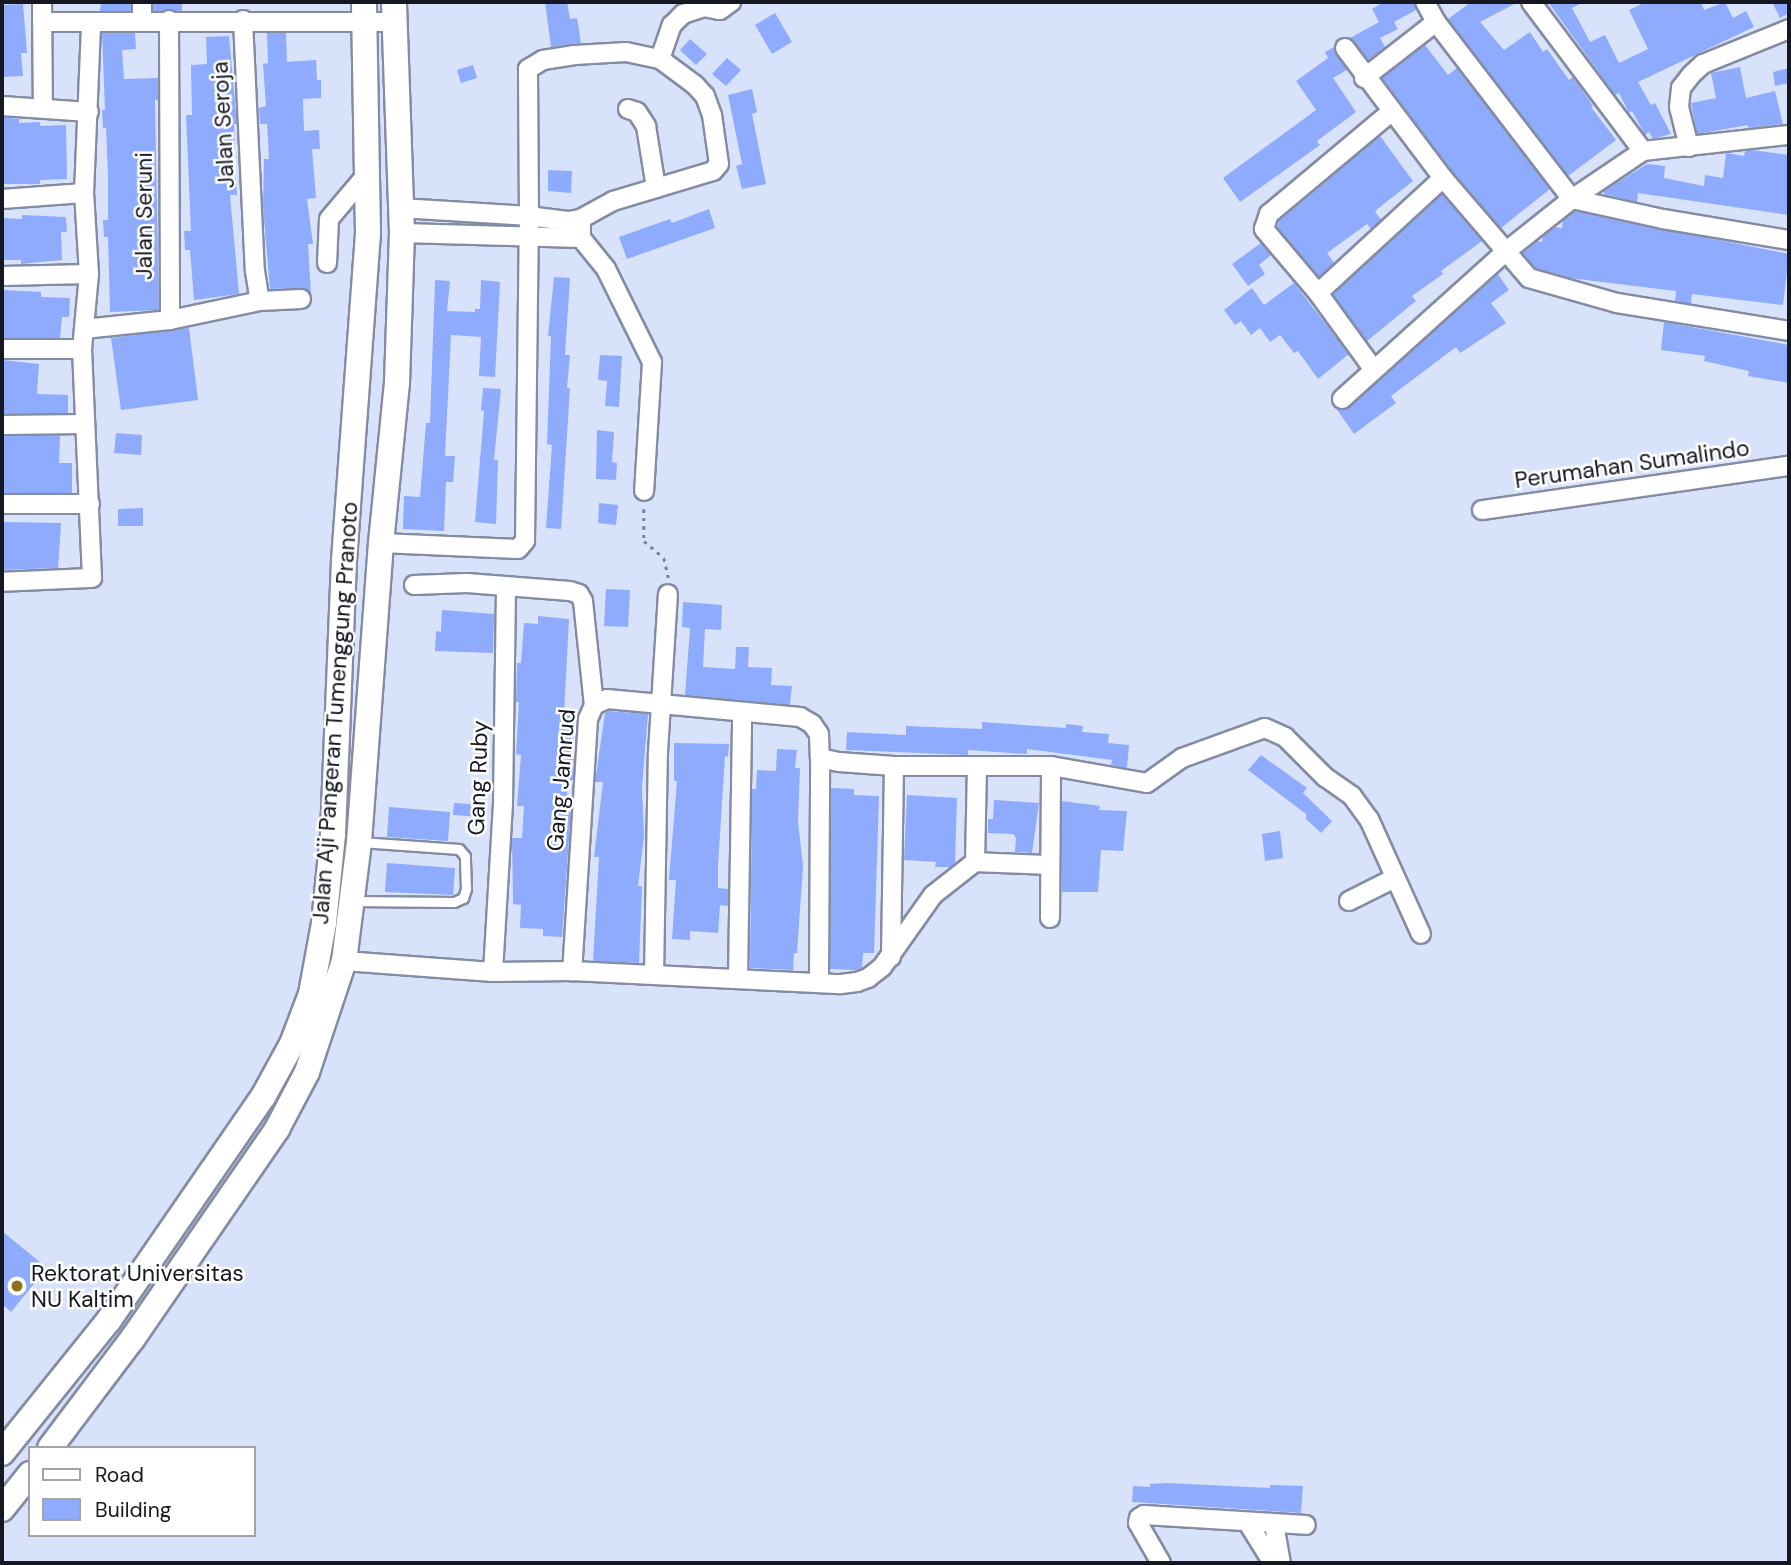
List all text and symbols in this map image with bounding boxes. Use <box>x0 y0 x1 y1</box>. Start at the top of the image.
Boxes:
street label: Jalan Seroja <box>206 61 240 189</box>
street label: Jalan Seruni <box>130 152 158 280</box>
street label: Perumahan Sumalindo <box>1513 434 1751 494</box>
street label: Jalan Aji Pangeran Tumenggung Pranoto <box>306 501 364 925</box>
street label: Gang Jamrud <box>541 708 581 852</box>
street label: Gang Ruby <box>462 720 494 836</box>
place label: Rektorat Universitas NU Kaltim <box>31 1259 244 1313</box>
marker: Rektorat Universitas NU Kaltim <box>9 1278 25 1294</box>
legend <box>28 1446 256 1537</box>
text: Road <box>95 1461 144 1489</box>
text: Building <box>95 1496 171 1524</box>

